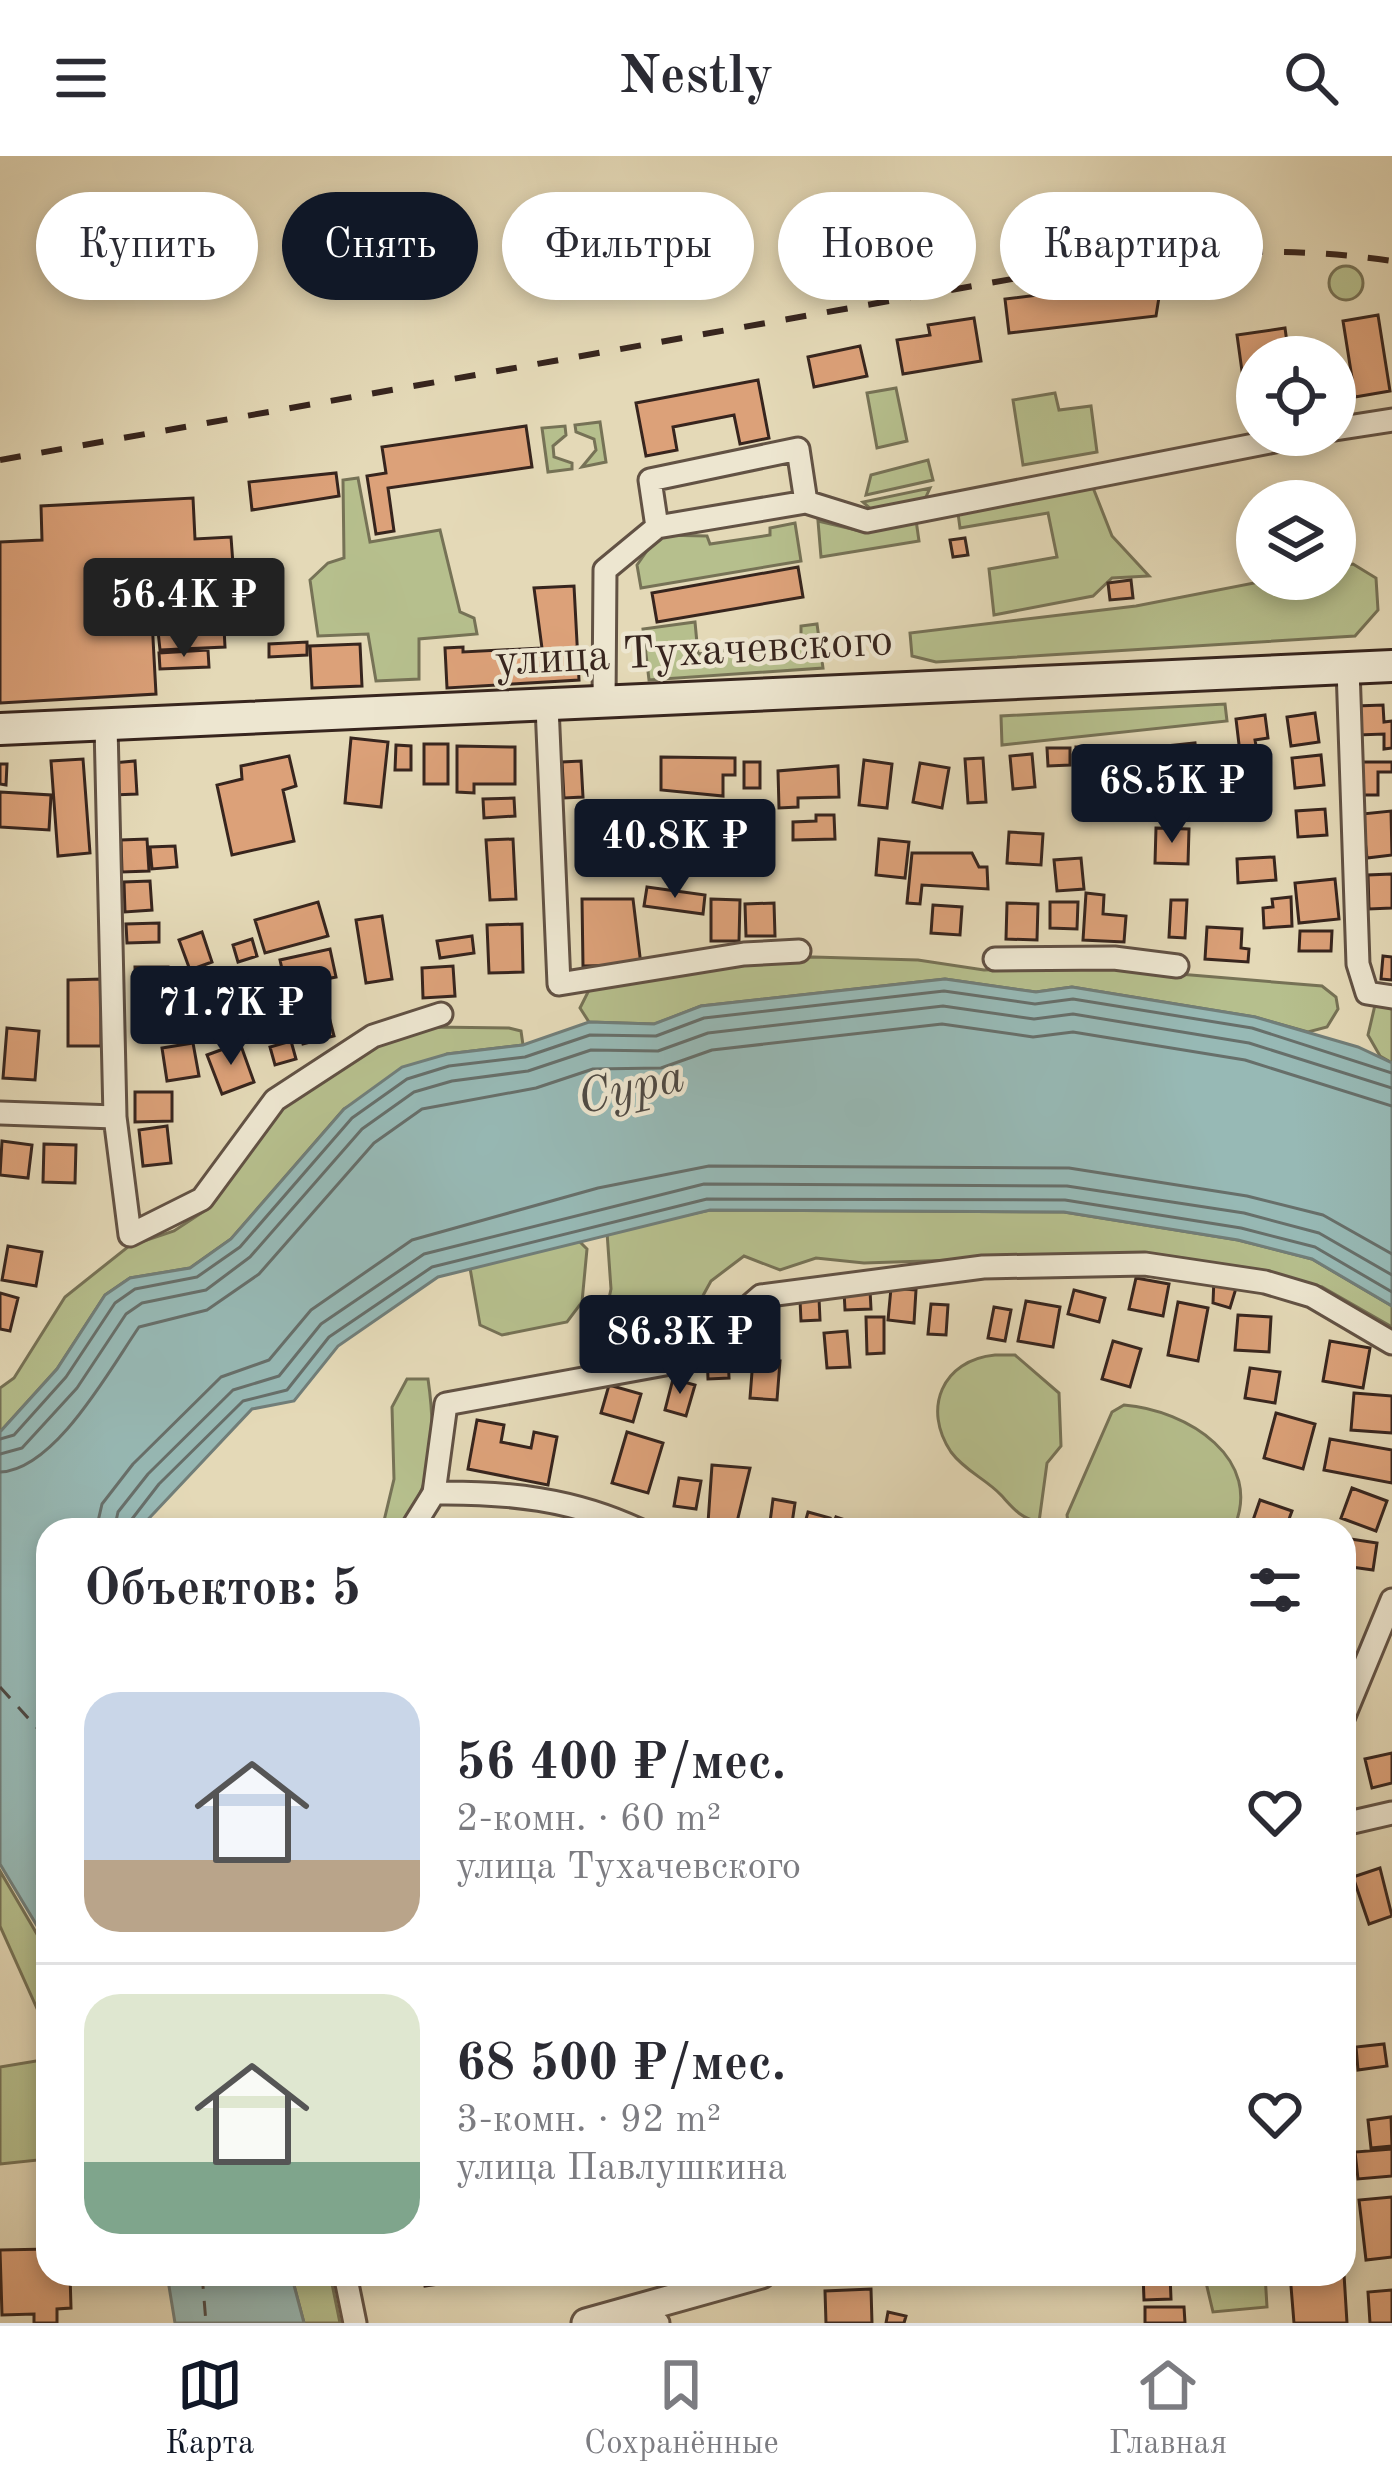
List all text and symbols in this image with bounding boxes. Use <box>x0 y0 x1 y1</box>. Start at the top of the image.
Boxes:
icon: menu <box>48 45 114 111</box>
icon: search <box>1278 45 1344 111</box>
text: Nestly <box>619 51 773 105</box>
chip: Купить <box>36 192 258 300</box>
chip: Снять <box>282 192 478 300</box>
chip: Фильтры <box>502 192 754 300</box>
chip: Новое <box>778 192 976 300</box>
chip: Квартира <box>1000 192 1263 300</box>
map controls <box>1236 336 1356 600</box>
button: locate <box>1236 336 1356 456</box>
button: layers <box>1236 480 1356 600</box>
pin: 56.4K ₽ <box>73 558 295 660</box>
text: 56.4K ₽ <box>110 577 258 616</box>
street label: улица Тухачевского <box>494 620 894 686</box>
pin: 68.5K ₽ <box>1061 744 1283 846</box>
text: 68.5K ₽ <box>1098 763 1246 802</box>
pin: 40.8K ₽ <box>564 799 786 901</box>
text: 40.8K ₽ <box>601 818 749 857</box>
pin: 71.7K ₽ <box>120 966 342 1068</box>
text: 71.7K ₽ <box>157 985 305 1024</box>
water label: Сура <box>573 1053 689 1125</box>
pin: 86.3K ₽ <box>569 1295 791 1397</box>
text: 86.3K ₽ <box>606 1314 754 1353</box>
icon: filters <box>1242 1557 1308 1623</box>
text: Объектов: 5 <box>84 1565 361 1616</box>
text: 56 400 ₽/мес. <box>456 1739 786 1790</box>
icon: home <box>180 1740 324 1884</box>
icon: heart <box>1242 1779 1308 1845</box>
text: 2-комн. · 60 m² <box>456 1800 721 1839</box>
text: улица Тухачевского <box>456 1848 801 1887</box>
text: 68 500 ₽/мес. <box>456 2040 786 2091</box>
icon: home <box>180 2042 324 2186</box>
icon: heart <box>1242 2081 1308 2147</box>
text: 3-комн. · 92 m² <box>456 2101 721 2140</box>
text: улица Павлушкина <box>456 2149 787 2188</box>
tab: Карта <box>165 2352 254 2465</box>
tab: Сохранённые <box>584 2352 779 2465</box>
tab: Главная <box>1108 2352 1227 2465</box>

